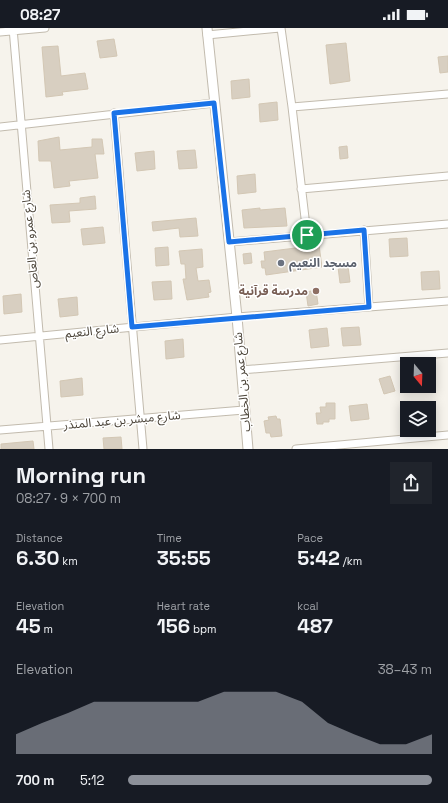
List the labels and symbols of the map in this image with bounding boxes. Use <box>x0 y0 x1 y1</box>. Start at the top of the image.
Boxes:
street label: شارع عمرو بن العاص <box>18 189 43 289</box>
pin <box>290 218 324 252</box>
place label: مسجد النعيم <box>289 255 357 272</box>
marker: مسجد النعيم <box>276 258 286 268</box>
place label: مدرسة قرآنية <box>239 283 308 299</box>
marker: مدرسة قرآنية <box>311 286 321 296</box>
street label: شارع النعيم <box>64 320 120 343</box>
street label: شارع عمر بن الخطاب <box>230 331 255 432</box>
north arrow <box>400 357 436 393</box>
street label: شارع مبشر بن عبد المنذر <box>62 407 181 434</box>

